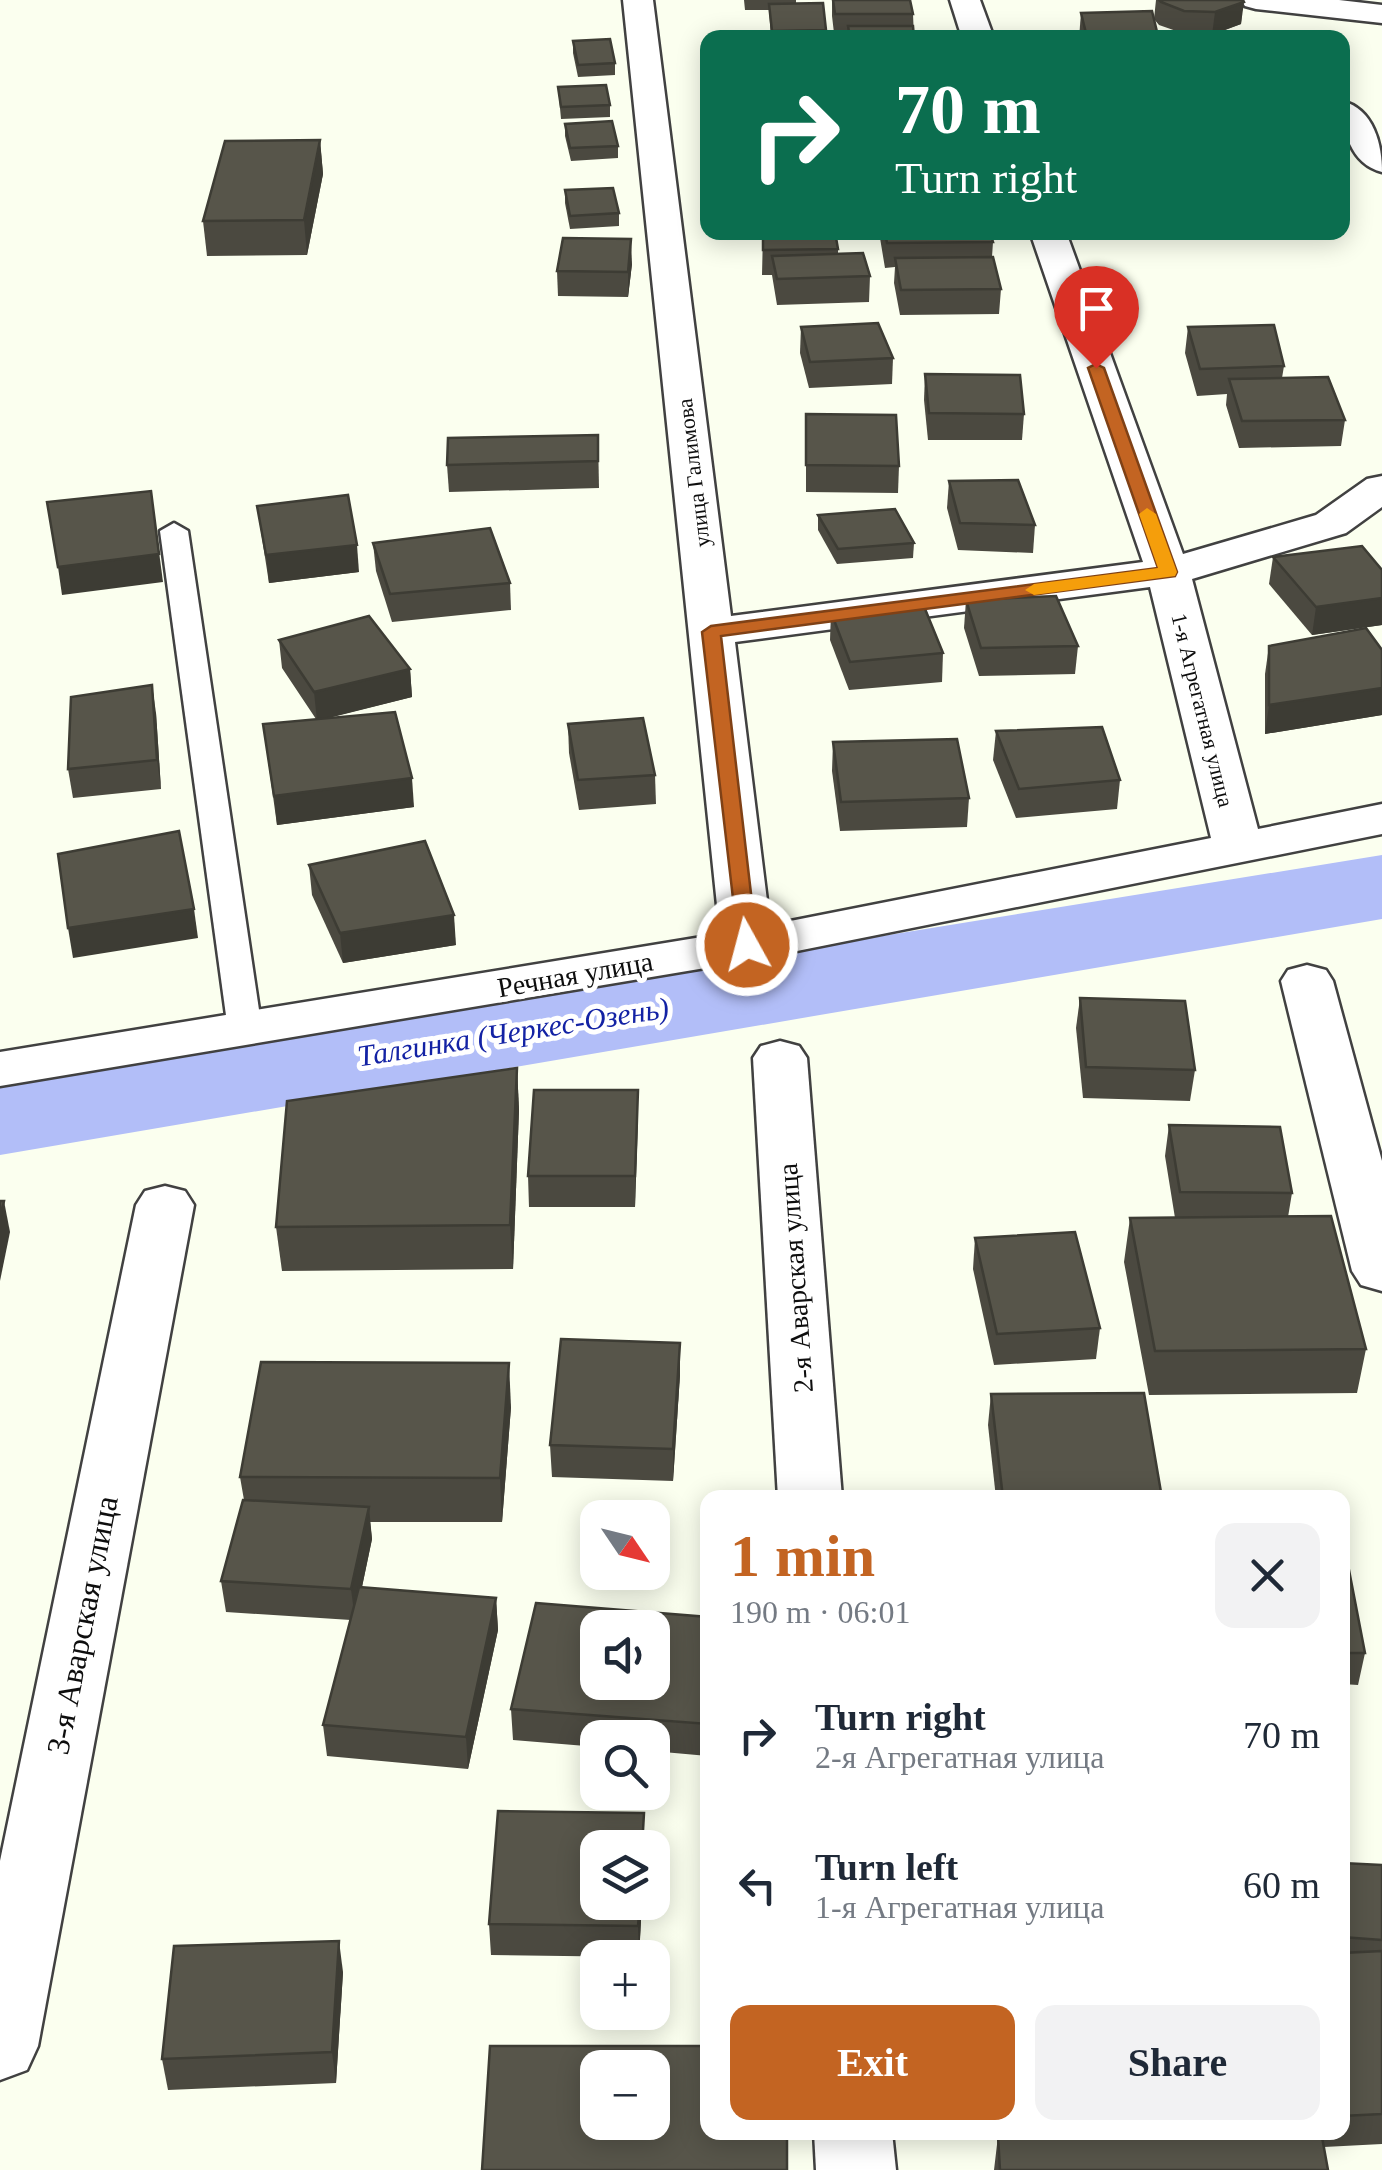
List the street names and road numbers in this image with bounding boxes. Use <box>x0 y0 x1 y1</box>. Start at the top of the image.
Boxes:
street label: улица Галимова <box>672 397 715 549</box>
street label: 1-я Агрегатная улица <box>1166 611 1239 810</box>
street label: Речная улица <box>495 945 656 1003</box>
street label: 2-я Аварская улица <box>772 1162 819 1394</box>
street label: 3-я Аварская улица <box>39 1493 125 1757</box>

